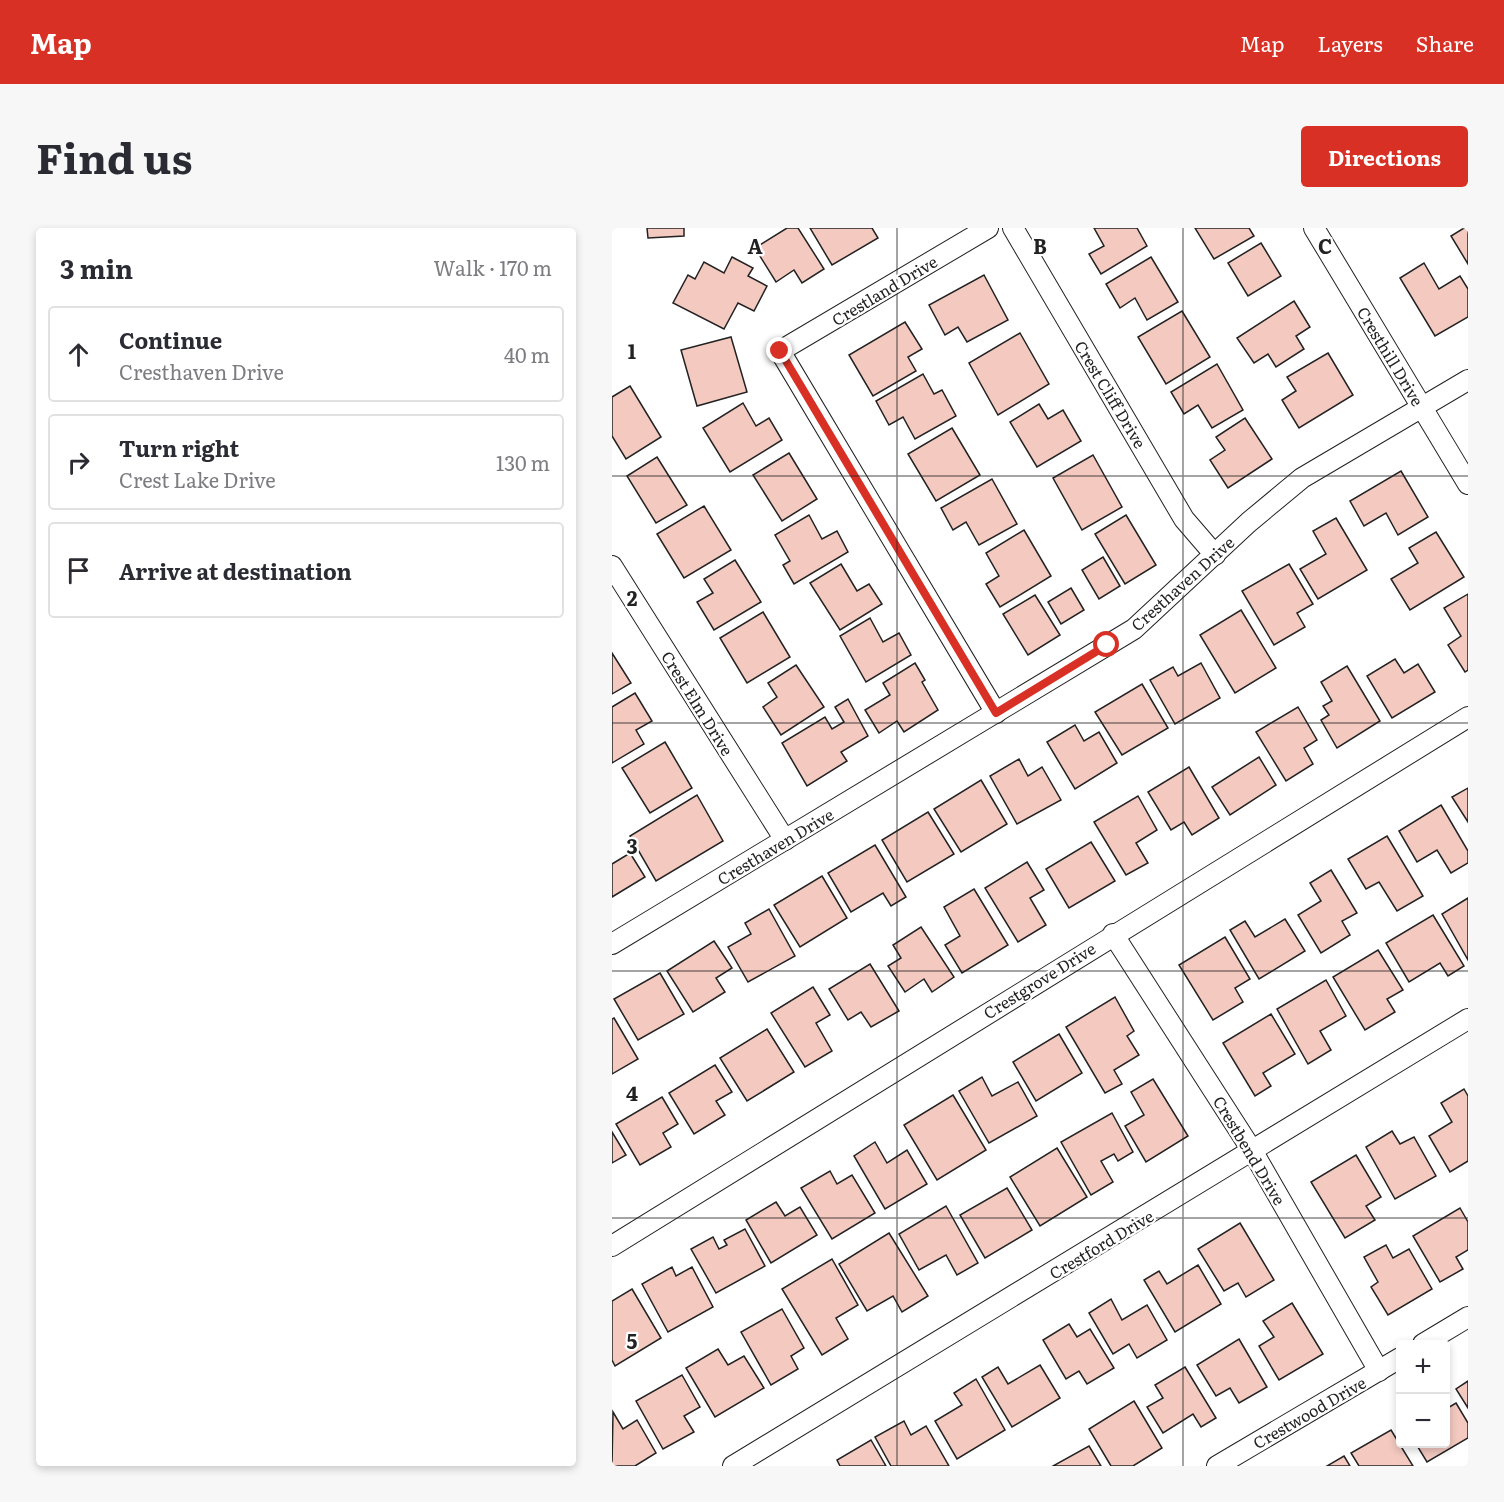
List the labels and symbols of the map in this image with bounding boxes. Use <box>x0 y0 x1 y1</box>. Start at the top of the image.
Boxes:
text: A <box>747 230 763 260</box>
text: B <box>1033 230 1047 260</box>
text: C <box>1318 230 1332 260</box>
street label: Crestland Drive <box>827 249 941 331</box>
street label: Cresthill Drive <box>1352 302 1430 410</box>
text: 1 <box>628 335 636 365</box>
street label: Crest Cliff Drive <box>1069 336 1153 452</box>
route end <box>766 337 792 363</box>
street label: Cresthaven Drive <box>1125 530 1239 636</box>
text: 2 <box>627 582 638 612</box>
route start <box>1093 631 1119 657</box>
street label: Crest Elm Drive <box>656 646 740 760</box>
street label: Cresthaven Drive <box>712 802 838 890</box>
text: 3 <box>626 830 638 860</box>
street label: Crestgrove Drive <box>978 936 1100 1024</box>
text: 4 <box>626 1077 638 1107</box>
street label: Crestbend Drive <box>1208 1091 1292 1209</box>
street label: Crestford Drive <box>1044 1203 1158 1285</box>
text: 5 <box>627 1325 638 1355</box>
street label: Crestwood Drive <box>1248 1370 1370 1454</box>

